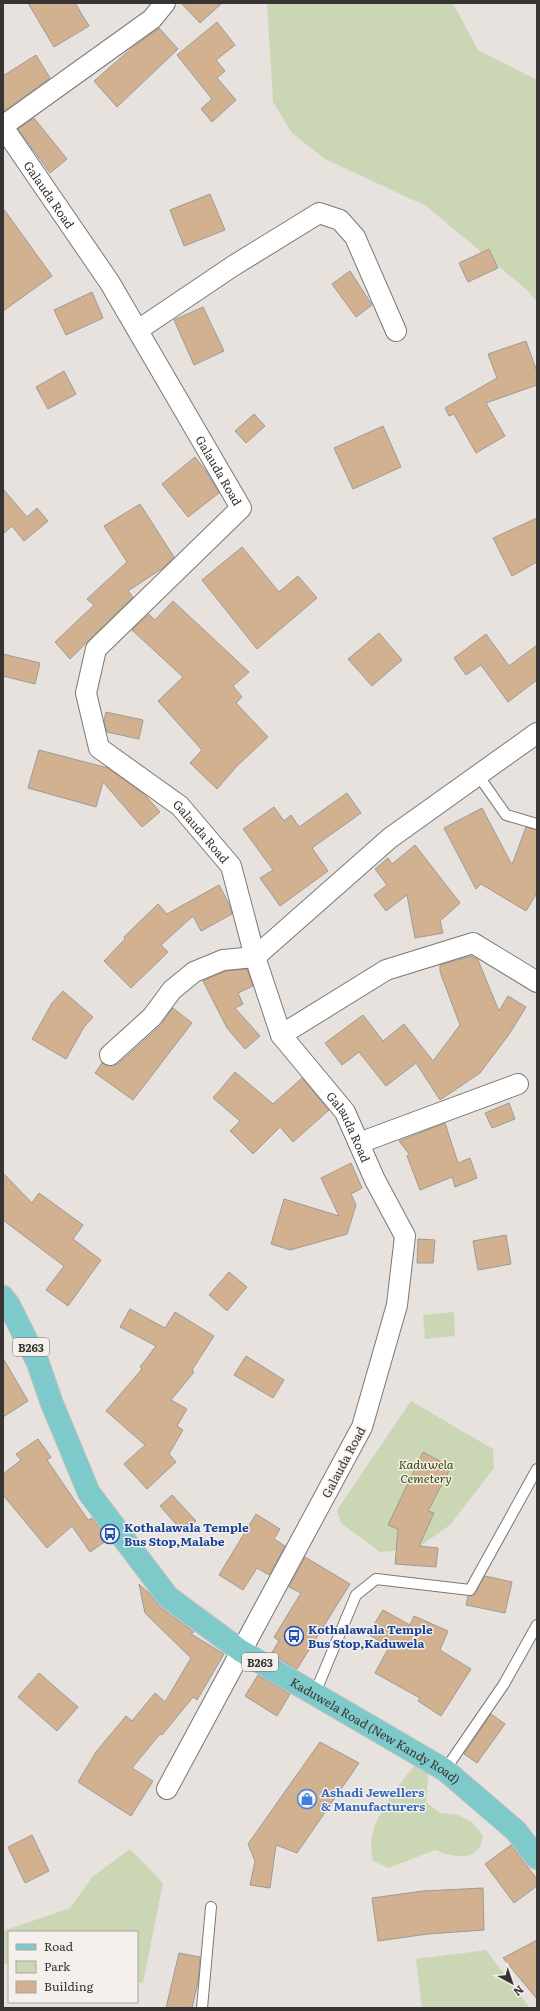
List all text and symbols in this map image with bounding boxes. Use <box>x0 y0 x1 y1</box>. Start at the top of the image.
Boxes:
street label: Galauda Road <box>20 157 79 233</box>
street label: Galauda Road <box>192 432 247 509</box>
street label: Galauda Road <box>170 795 234 867</box>
street label: Galauda Road <box>322 1087 375 1166</box>
road number: B263 <box>13 1338 49 1356</box>
street label: Galauda Road <box>317 1422 370 1501</box>
park label: Kaduwela Cemetery <box>398 1455 454 1487</box>
place label: Kothalawala Temple Bus Stop,Malabe <box>124 1518 249 1550</box>
bus stop icon: Kothalawala Temple Bus Stop,Malabe <box>99 1523 121 1545</box>
place label: Kothalawala Temple Bus Stop,Kaduwela <box>308 1620 433 1652</box>
bus stop icon: Kothalawala Temple Bus Stop,Kaduwela <box>283 1625 305 1647</box>
road number: B263 <box>242 1653 278 1671</box>
street label: Kaduwela Road (New Kandy Road) <box>287 1673 464 1788</box>
place label: Ashadi Jewellers & Manufacturers <box>321 1783 425 1815</box>
shop icon: Ashadi Jewellers & Manufacturers <box>296 1788 318 1810</box>
legend <box>8 1931 138 2003</box>
text: Road <box>44 1937 74 1955</box>
text: Park <box>44 1957 71 1975</box>
north arrow <box>492 1963 532 2003</box>
text: Building <box>44 1977 94 1995</box>
text: N <box>510 1982 528 2001</box>

